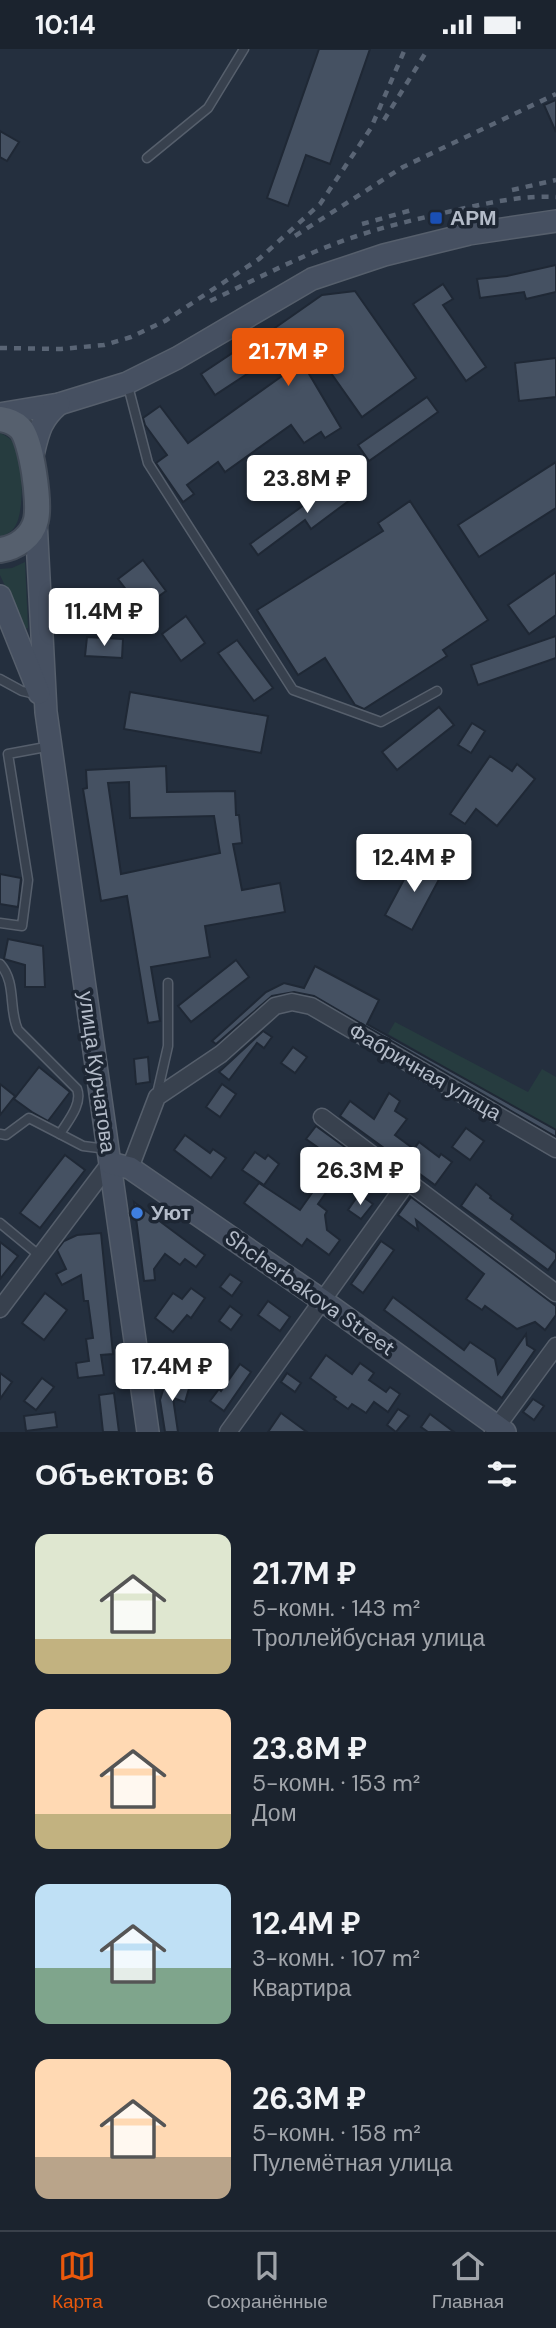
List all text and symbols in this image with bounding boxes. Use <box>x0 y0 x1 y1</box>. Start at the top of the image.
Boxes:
text: 10:14 <box>35 8 96 42</box>
place label: АРМ <box>450 204 496 232</box>
marker: АРМ <box>428 210 444 226</box>
pin: 21.7M ₽ <box>223 329 353 388</box>
text: 21.7M ₽ <box>248 336 328 366</box>
pin: 23.8M ₽ <box>242 455 372 515</box>
text: 23.8M ₽ <box>263 463 351 493</box>
pin: 11.4M ₽ <box>39 589 169 648</box>
text: 11.4M ₽ <box>65 596 143 626</box>
pin: 12.4M ₽ <box>349 835 479 894</box>
text: 12.4M ₽ <box>372 842 456 872</box>
street label: улица Курчатова <box>72 989 122 1155</box>
street label: Фабричная улица <box>344 1017 507 1127</box>
pin: 26.3M ₽ <box>295 1147 425 1207</box>
text: 26.3M ₽ <box>316 1155 404 1185</box>
place label: Уют <box>151 1199 191 1227</box>
marker: Уют <box>129 1205 145 1221</box>
street label: Shcherbakova Street <box>219 1224 401 1362</box>
pin: 17.4M ₽ <box>107 1343 237 1403</box>
text: 17.4M ₽ <box>132 1351 212 1381</box>
text: Объектов: 6 <box>35 1455 215 1494</box>
icon: filters <box>483 1455 521 1493</box>
text: 21.7M ₽ <box>252 1554 356 1593</box>
icon: home <box>91 1562 175 1646</box>
text: 5-комн. · 143 m² <box>252 1593 420 1623</box>
text: Троллейбусная улица <box>252 1623 485 1653</box>
text: 23.8M ₽ <box>252 1729 367 1768</box>
icon: home <box>91 1737 175 1821</box>
text: 5-комн. · 153 m² <box>252 1768 420 1798</box>
text: Дом <box>252 1798 296 1828</box>
text: 12.4M ₽ <box>252 1904 361 1943</box>
icon: home <box>91 1912 175 1996</box>
text: 3-комн. · 107 m² <box>252 1943 420 1973</box>
text: Квартира <box>252 1973 351 2003</box>
text: 26.3M ₽ <box>252 2079 366 2118</box>
icon: home <box>91 2087 175 2171</box>
text: 5-комн. · 158 m² <box>252 2118 421 2148</box>
text: Пулемётная улица <box>252 2148 452 2178</box>
tab: Карта <box>52 2247 103 2314</box>
tab: Сохранённые <box>207 2247 328 2314</box>
tab: Главная <box>432 2247 504 2314</box>

